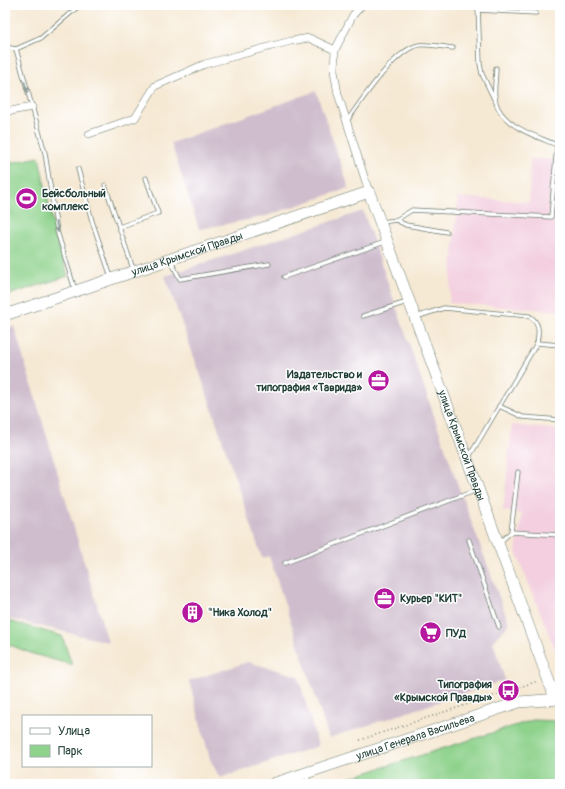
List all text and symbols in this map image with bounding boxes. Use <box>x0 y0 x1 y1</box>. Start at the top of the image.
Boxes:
one-way arrow <box>23 81 29 93</box>
sports icon: Бейсбольный комплекс <box>13 186 39 212</box>
place label: Бейсбольный комплекс <box>42 187 106 213</box>
one-way arrow <box>54 221 60 233</box>
street label: улица Крымской Правды <box>129 229 244 279</box>
office icon: Издательство и типография «Таврида» <box>365 367 391 393</box>
place label: Издательство и типография «Таврида» <box>256 368 362 394</box>
street label: улица Крымской Правды <box>435 387 488 502</box>
office icon: Курьер "КИТ" <box>372 585 398 611</box>
place label: Курьер "КИТ" <box>400 592 462 605</box>
building icon: "Ника Холод" <box>180 599 206 625</box>
place label: "Ника Холод" <box>208 606 272 619</box>
supermarket icon: ПУД <box>418 620 444 646</box>
place label: ПУД <box>446 627 466 640</box>
bus stop icon: Типография «Крымской Правды» <box>495 677 521 703</box>
place label: Типография «Крымской Правды» <box>393 678 492 704</box>
street label: улица Генерала Васильева <box>354 711 476 763</box>
legend <box>22 715 152 767</box>
text: Улица <box>58 724 90 739</box>
text: Парк <box>58 744 83 759</box>

